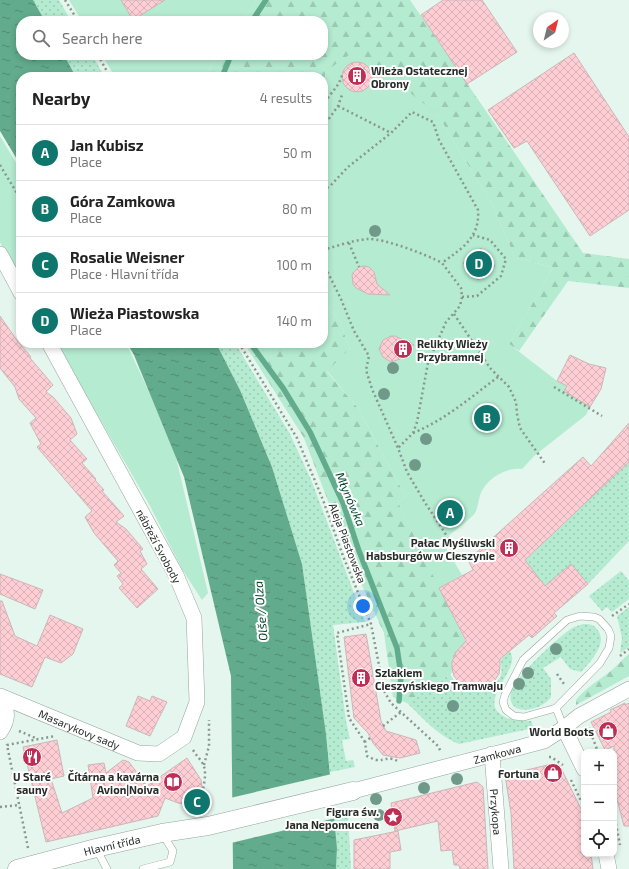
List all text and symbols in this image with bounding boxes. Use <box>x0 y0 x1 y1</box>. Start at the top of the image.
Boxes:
north arrow <box>533 12 569 48</box>
search box <box>16 16 328 60</box>
icon: search <box>30 27 52 49</box>
text: Search here <box>62 29 143 47</box>
place label: Wieża Ostatecznej Obrony <box>371 64 468 91</box>
building icon: Wieża Ostatecznej Obrony <box>346 65 368 87</box>
text: Nearby <box>32 88 90 108</box>
text: 4 results <box>260 90 312 106</box>
text: Jan Kubisz <box>70 136 144 154</box>
text: A <box>41 145 49 161</box>
text: 50 m <box>283 145 312 161</box>
text: Place <box>70 154 102 170</box>
text: Góra Zamkowa <box>70 192 175 210</box>
text: B <box>41 201 49 217</box>
text: 80 m <box>282 201 312 217</box>
text: Place <box>70 210 102 226</box>
text: Rosalie Weisner <box>70 248 185 266</box>
pin: D <box>466 249 492 279</box>
text: C <box>41 257 49 273</box>
text: 100 m <box>277 257 312 273</box>
text: Place · Hlavní třída <box>70 266 179 282</box>
text: Wieża Piastowska <box>70 304 199 322</box>
text: D <box>41 313 49 329</box>
text: 140 m <box>277 313 312 329</box>
text: Place <box>70 322 102 338</box>
place label: Relikty Wieży Przybramnej <box>417 337 489 364</box>
building icon: Relikty Wieży Przybramnej <box>392 338 414 360</box>
pin: B <box>474 403 500 433</box>
water label: Młynówka <box>332 470 369 529</box>
pin: A <box>437 498 463 528</box>
street label: Aleja Piastowska <box>326 501 369 585</box>
street label: nábřeží Svobody <box>134 507 184 586</box>
place label: Pałac Myśliwski Habsburgów w Cieszynie <box>366 536 495 563</box>
building icon: Pałac Myśliwski Habsburgów w Cieszynie <box>498 537 520 559</box>
water label: Olše / Olza <box>250 580 270 642</box>
your location <box>353 596 373 616</box>
place label: Szlakiem Cieszyńskiego Tramwaju <box>375 666 503 693</box>
building icon: Szlakiem Cieszyńskiego Tramwaju <box>350 667 372 689</box>
street label: Masarykovy sady <box>37 706 122 751</box>
shop icon: World Boots <box>597 720 619 742</box>
place label: World Boots <box>529 725 594 738</box>
street label: Zamkowa <box>472 741 522 766</box>
restaurant icon: U Staré sauny <box>21 746 43 768</box>
map controls <box>581 749 617 857</box>
button: + <box>581 749 617 785</box>
shop icon: Fortuna <box>542 762 564 784</box>
place label: Fortuna <box>498 767 539 780</box>
place label: Čítárna a kavárna Avion|Noiva <box>68 769 159 796</box>
place label: U Staré sauny <box>13 770 51 797</box>
library icon: Čítárna a kavárna Avion|Noiva <box>162 771 184 793</box>
button: − <box>581 785 617 821</box>
pin: C <box>184 787 210 817</box>
street label: Przykopa <box>488 788 505 836</box>
place label: Figura św. Jana Nepomucena <box>285 805 379 831</box>
place icon: Figura św. Jana Nepomucena <box>382 806 404 828</box>
button: locate <box>581 821 617 857</box>
street label: Hlavní třída <box>82 832 141 858</box>

